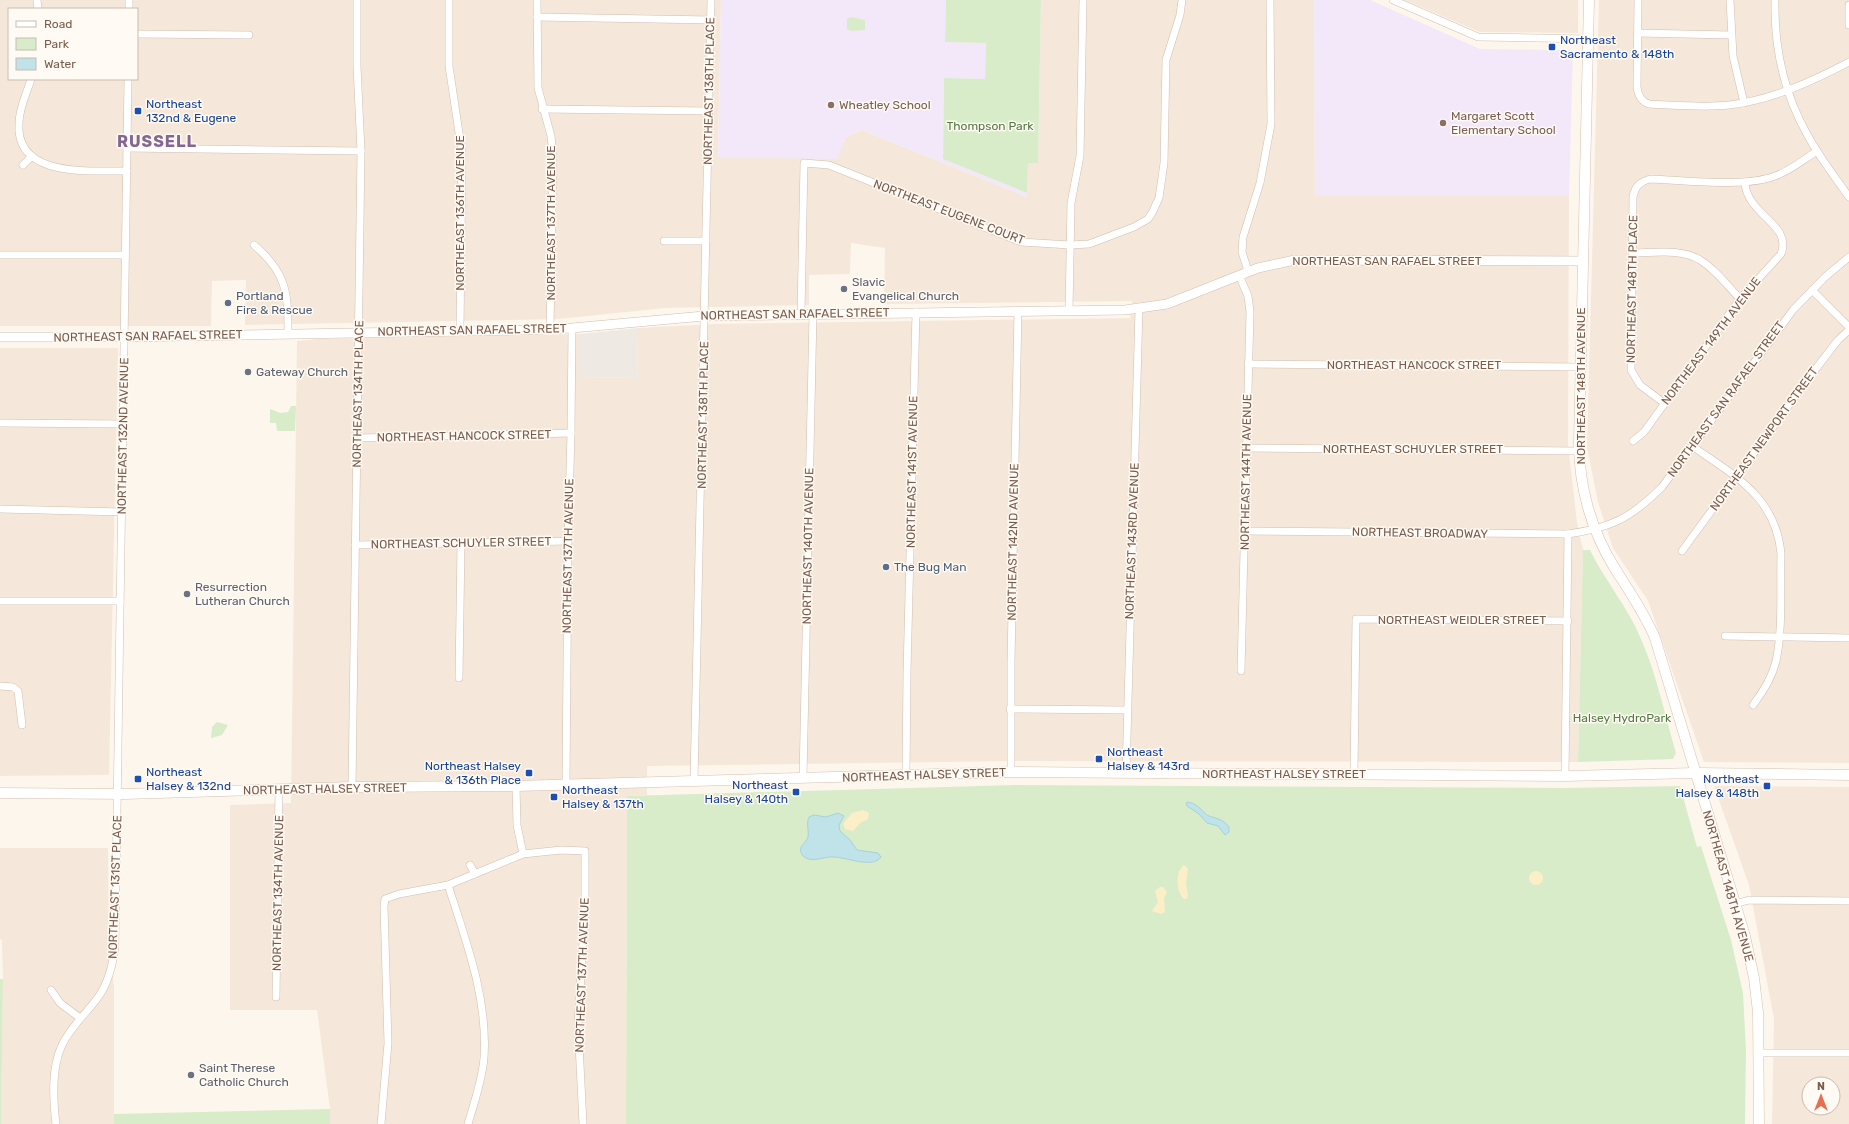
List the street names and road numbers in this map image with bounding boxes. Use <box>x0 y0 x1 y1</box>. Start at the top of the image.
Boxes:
street label: NORTHEAST 138TH PLACE <box>701 17 717 165</box>
street label: NORTHEAST 136TH AVENUE <box>453 135 467 291</box>
street label: NORTHEAST 137TH AVENUE <box>544 145 558 301</box>
street label: NORTHEAST EUGENE COURT <box>871 177 1027 247</box>
street label: NORTHEAST 148TH PLACE <box>1624 215 1640 363</box>
street label: NORTHEAST SAN RAFAEL STREET <box>1292 254 1482 268</box>
street label: NORTHEAST 149TH AVENUE <box>1658 274 1764 408</box>
street label: NORTHEAST SAN RAFAEL STREET <box>700 305 890 323</box>
street label: NORTHEAST 148TH AVENUE <box>1574 308 1588 464</box>
street label: NORTHEAST SAN RAFAEL STREET <box>1665 318 1787 480</box>
street label: NORTHEAST 134TH PLACE <box>350 320 366 468</box>
street label: NORTHEAST SAN RAFAEL STREET <box>377 321 567 339</box>
street label: NORTHEAST SAN RAFAEL STREET <box>53 327 243 345</box>
street label: NORTHEAST 138TH PLACE <box>695 341 711 489</box>
street label: NORTHEAST 132ND AVENUE <box>115 357 131 515</box>
street label: NORTHEAST HANCOCK STREET <box>1327 358 1501 372</box>
street label: NORTHEAST NEWPORT STREET <box>1707 364 1821 513</box>
street label: NORTHEAST 144TH AVENUE <box>1238 394 1254 550</box>
street label: NORTHEAST 141ST AVENUE <box>904 396 920 548</box>
street label: NORTHEAST HANCOCK STREET <box>377 427 551 445</box>
street label: NORTHEAST SCHUYLER STREET <box>1323 442 1503 456</box>
street label: NORTHEAST 143RD AVENUE <box>1122 462 1142 620</box>
street label: NORTHEAST 142ND AVENUE <box>1005 463 1021 621</box>
street label: NORTHEAST 140TH AVENUE <box>800 468 816 624</box>
street label: NORTHEAST 137TH AVENUE <box>560 478 576 634</box>
street label: NORTHEAST BROADWAY <box>1352 525 1488 541</box>
street label: NORTHEAST SCHUYLER STREET <box>371 534 551 552</box>
street label: NORTHEAST WEIDLER STREET <box>1378 613 1546 627</box>
street label: NORTHEAST HALSEY STREET <box>842 765 1006 785</box>
street label: NORTHEAST HALSEY STREET <box>1202 767 1366 781</box>
street label: NORTHEAST HALSEY STREET <box>243 781 407 797</box>
street label: NORTHEAST 148TH AVENUE <box>1700 809 1756 963</box>
street label: NORTHEAST 131ST PLACE <box>105 815 125 959</box>
street label: NORTHEAST 134TH AVENUE <box>270 815 286 971</box>
street label: NORTHEAST 137TH AVENUE <box>572 897 592 1053</box>

